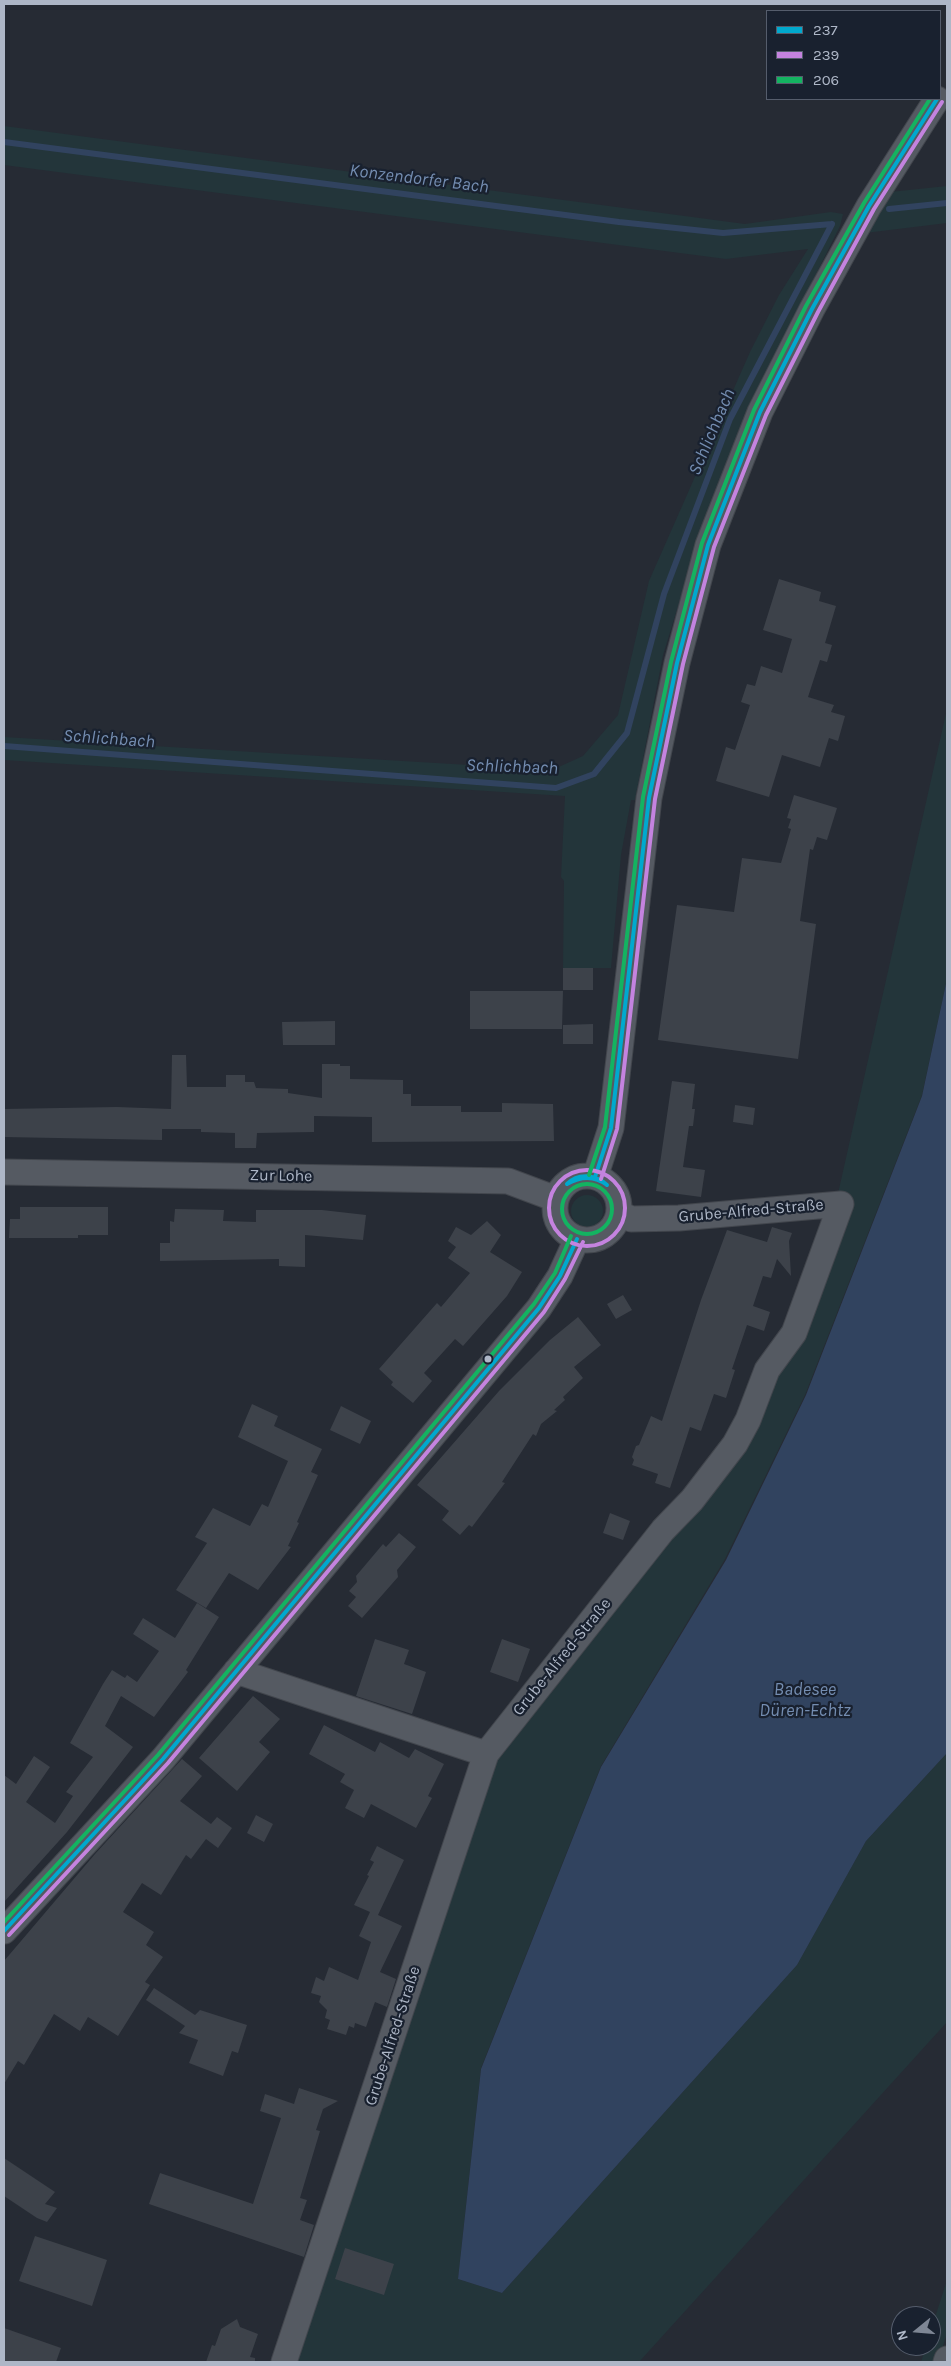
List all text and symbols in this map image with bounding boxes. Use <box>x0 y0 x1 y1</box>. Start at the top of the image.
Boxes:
legend <box>766 10 941 100</box>
text: 237 <box>813 21 838 39</box>
text: 239 <box>813 46 839 64</box>
text: 206 <box>813 71 839 89</box>
water label: Konzendorfer Bach <box>348 160 490 198</box>
water label: Schlichbach <box>684 385 740 479</box>
water label: Schlichbach <box>62 725 156 753</box>
water label: Schlichbach <box>466 755 558 779</box>
street label: Zur Lohe <box>249 1166 313 1186</box>
street label: Grube-Alfred-Straße <box>678 1195 824 1227</box>
unlabelled marker <box>483 1354 493 1364</box>
street label: Grube-Alfred-Straße <box>509 1594 615 1720</box>
water label: Badesee Düren-Echtz <box>759 1679 851 1722</box>
street label: Grube-Alfred-Straße <box>361 1964 425 2108</box>
north arrow <box>891 2306 941 2356</box>
text: N <box>893 2328 912 2343</box>

